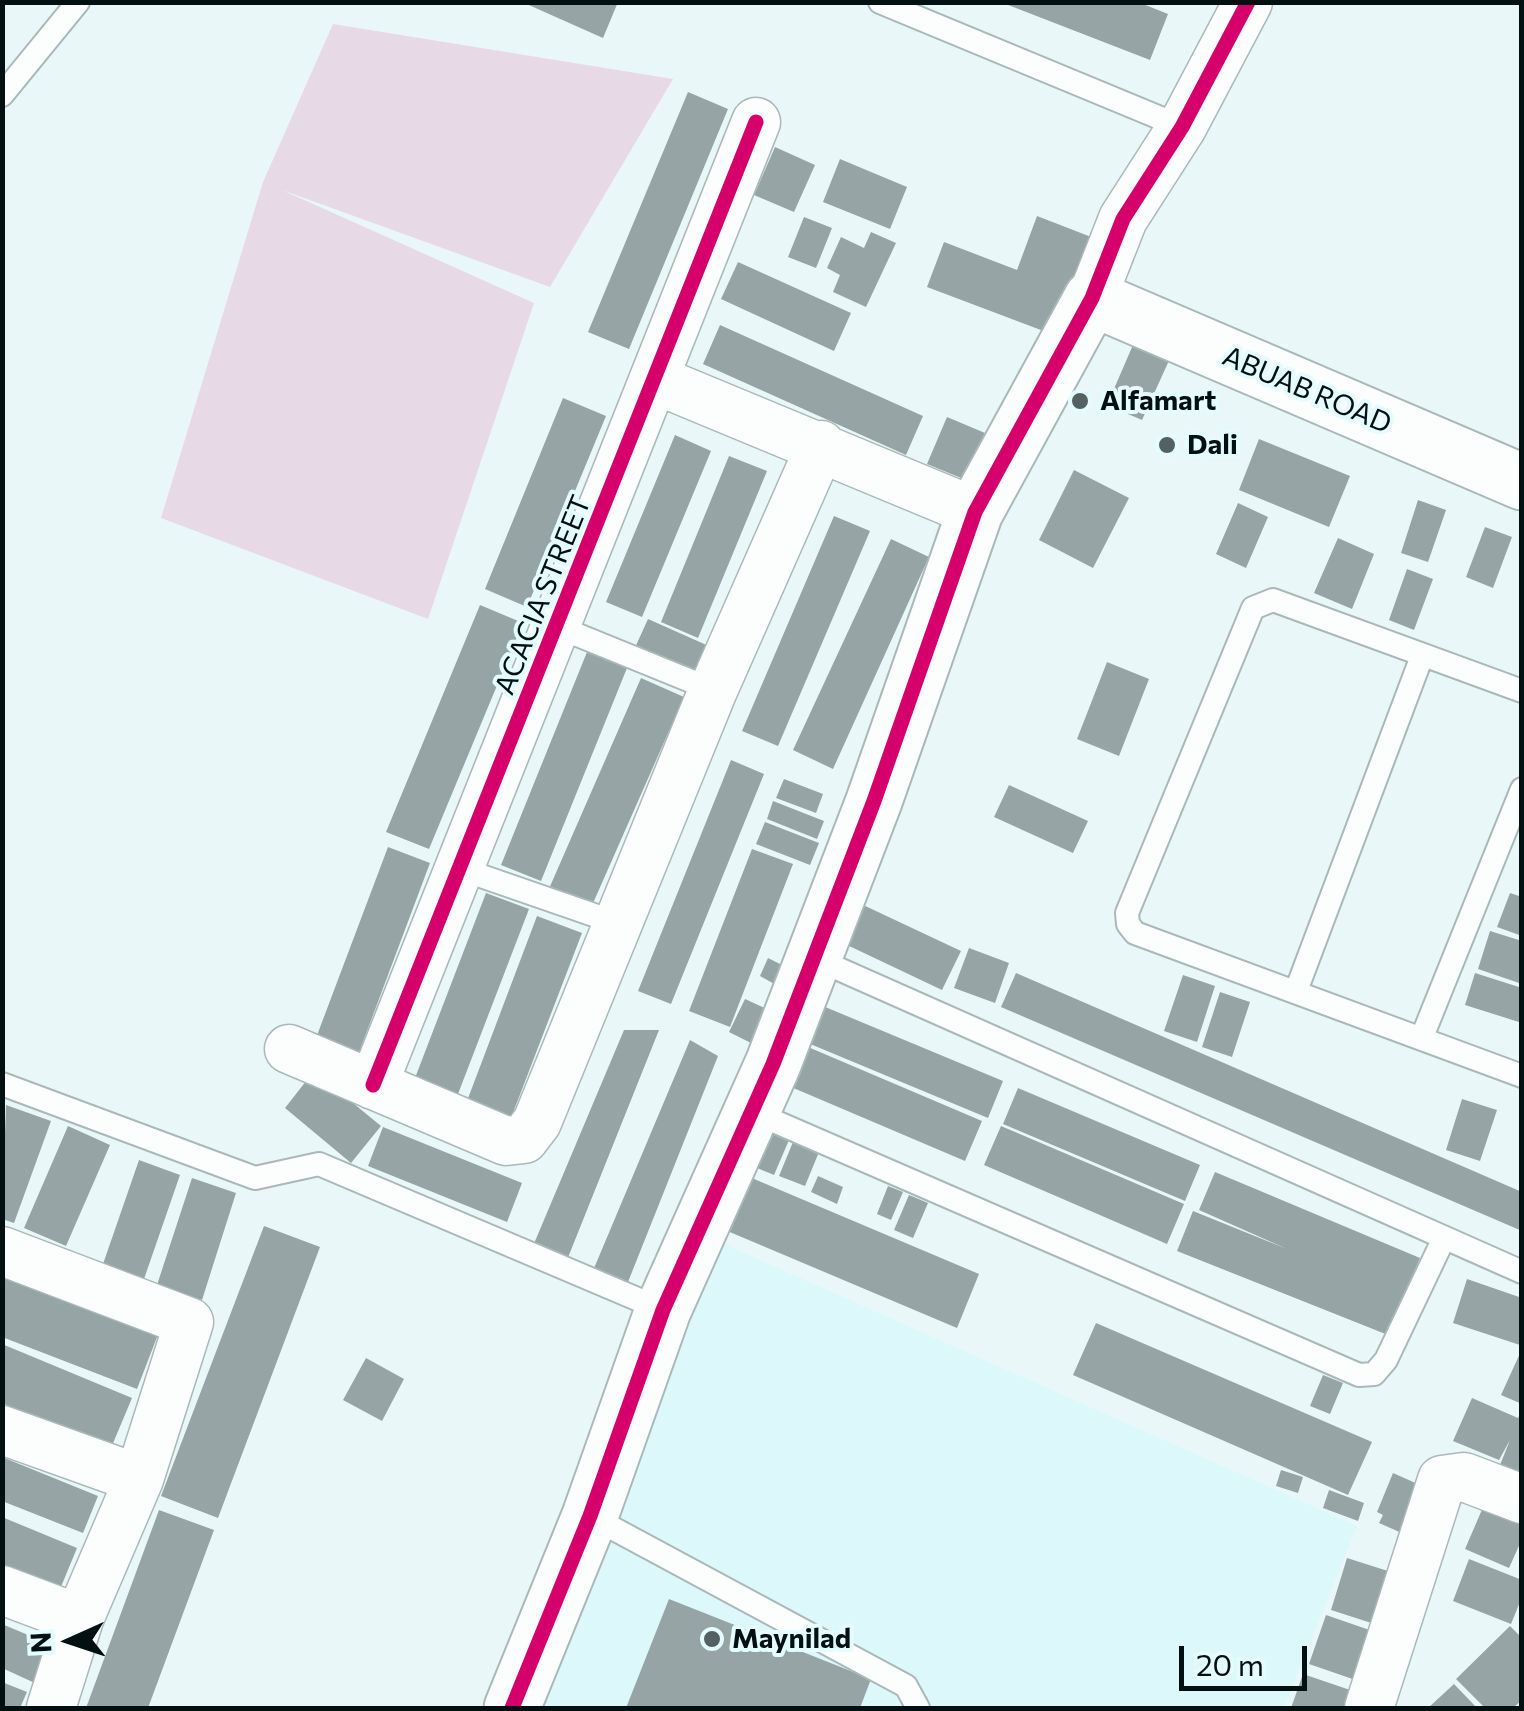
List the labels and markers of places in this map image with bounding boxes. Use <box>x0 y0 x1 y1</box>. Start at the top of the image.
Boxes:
place label: Alfamart <box>1100 384 1216 418</box>
marker: Alfamart <box>1069 390 1091 412</box>
place label: Dali <box>1187 428 1238 462</box>
marker: Dali <box>1156 434 1178 456</box>
place label: Maynilad <box>732 1622 851 1656</box>
marker: Maynilad <box>701 1628 723 1650</box>

